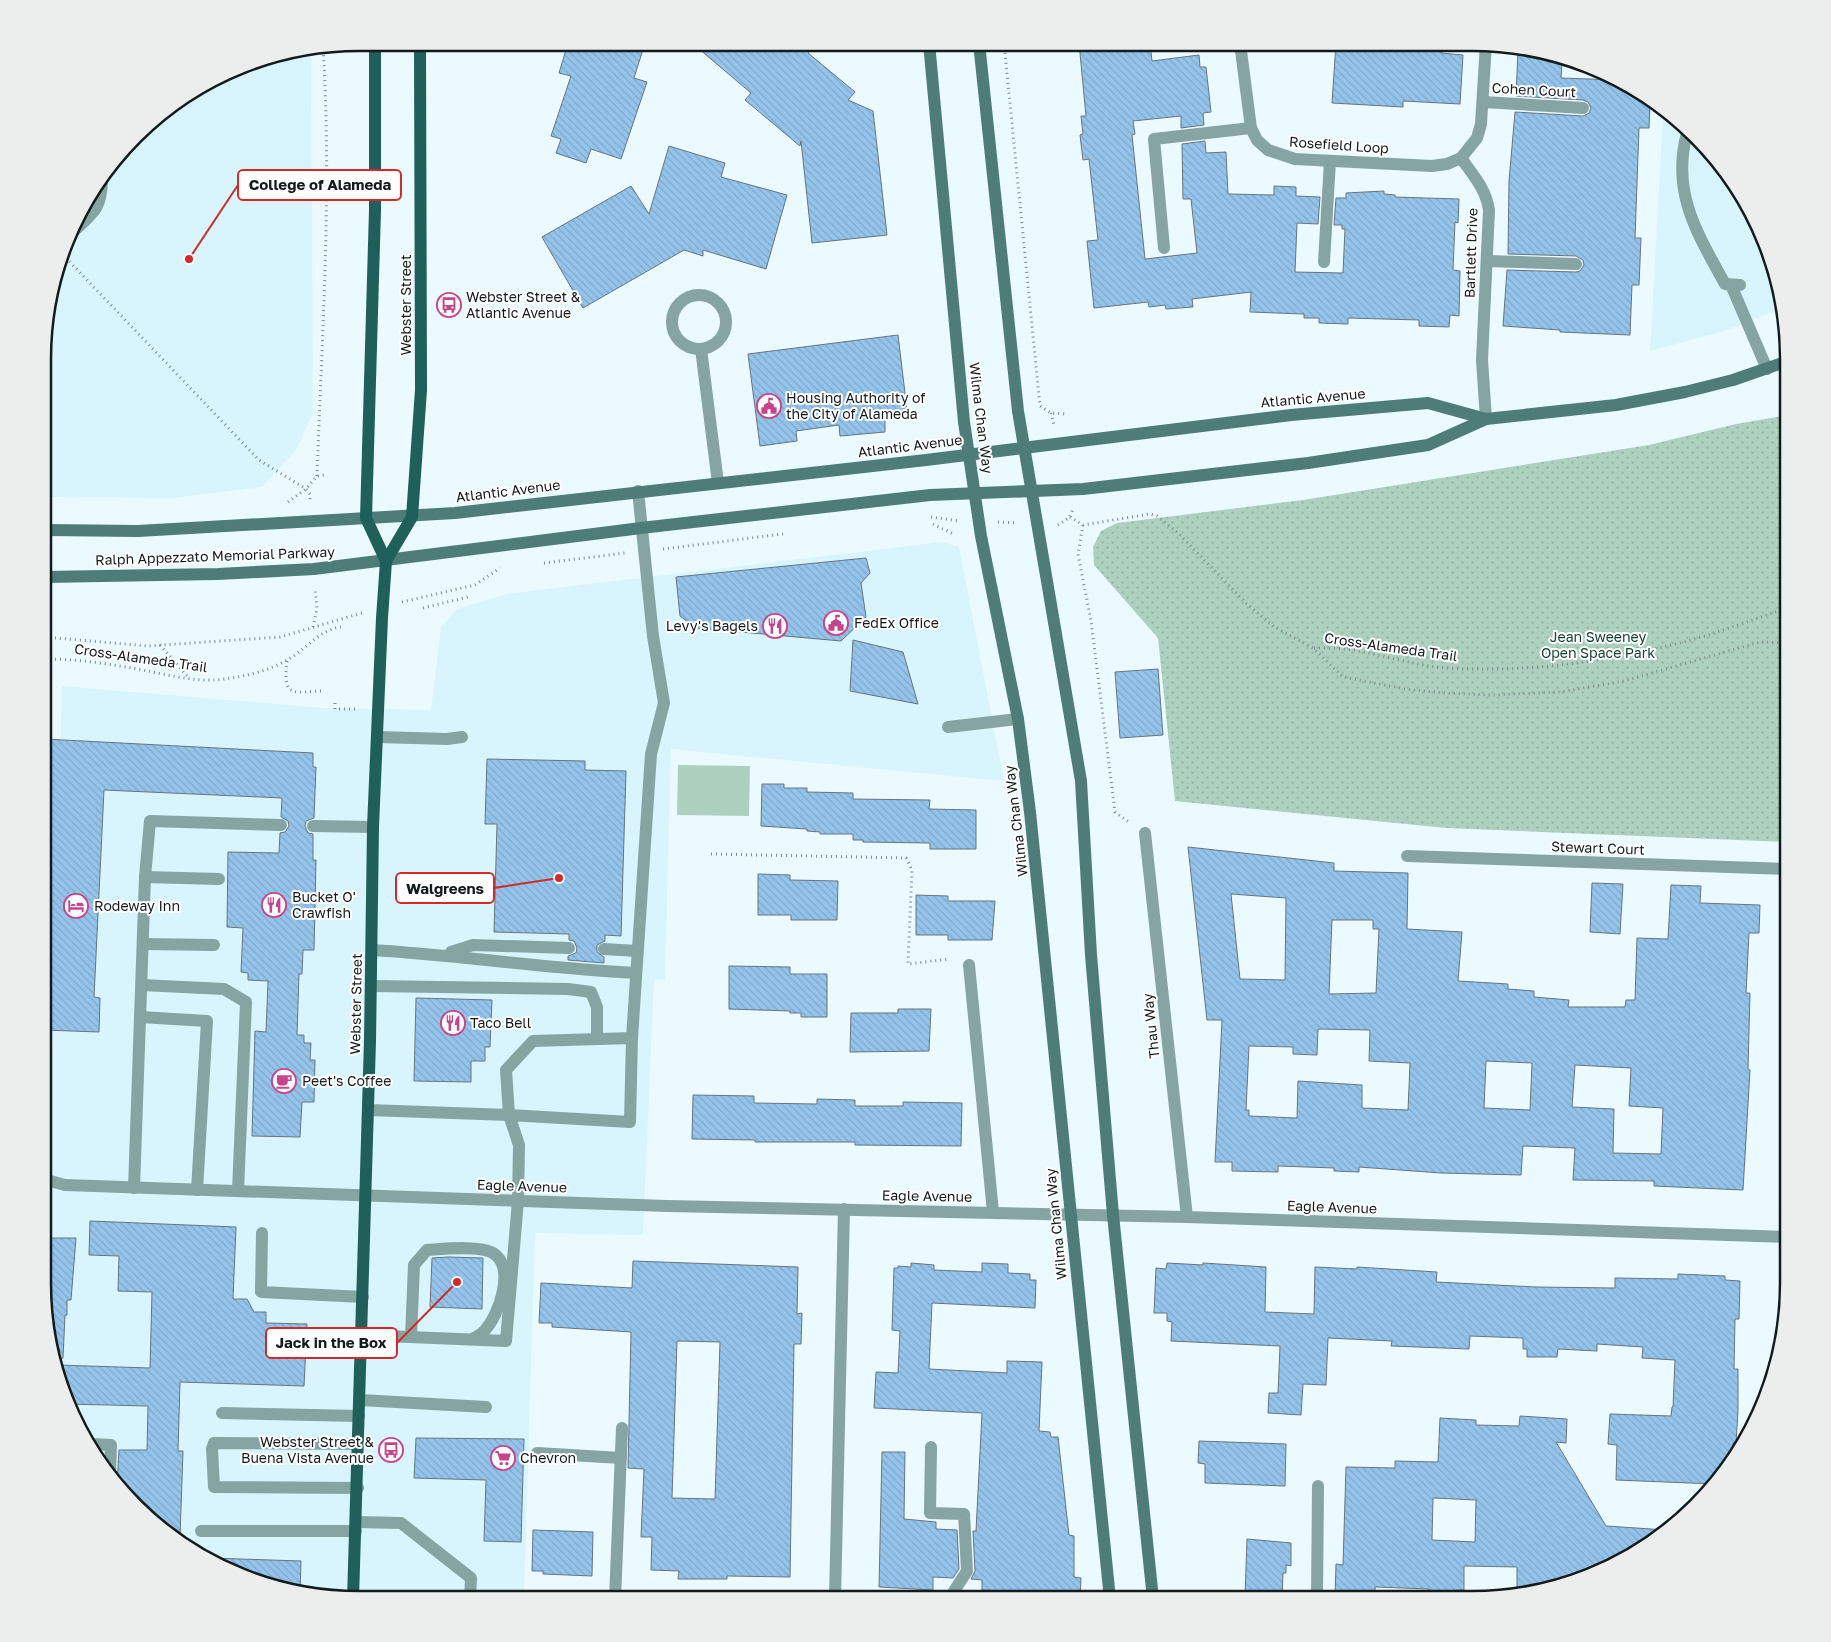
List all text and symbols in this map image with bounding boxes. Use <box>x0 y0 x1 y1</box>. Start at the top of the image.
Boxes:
street label: Cohen Court <box>1491 79 1577 100</box>
street label: Rosefield Loop <box>1289 133 1389 156</box>
callout: College of Alameda <box>238 170 401 200</box>
text: College of Alameda <box>249 175 392 193</box>
street label: Bartlett Drive <box>1460 208 1481 298</box>
street label: Webster Street <box>397 254 414 356</box>
place label: Webster Street & Atlantic Avenue <box>466 288 581 321</box>
bus stop icon: Webster Street & Atlantic Avenue <box>436 292 462 318</box>
street label: Wilma Chan Way <box>966 361 997 475</box>
street label: Atlantic Avenue <box>1260 384 1366 411</box>
place label: Housing Authority of the City of Alameda <box>786 389 925 422</box>
public building icon: Housing Authority of the City of Alameda <box>756 393 782 419</box>
street label: Atlantic Avenue <box>857 431 963 460</box>
street label: Atlantic Avenue <box>455 476 561 505</box>
street label: Ralph Appezzato Memorial Parkway <box>95 543 335 568</box>
public building icon: FedEx Office <box>823 610 849 636</box>
restaurant icon: Levy's Bagels <box>762 613 788 639</box>
place label: FedEx Office <box>854 614 939 631</box>
place label: Levy's Bagels <box>666 617 758 634</box>
park label: Jean Sweeney Open Space Park <box>1541 628 1655 661</box>
street label: Cross-Alameda Trail <box>1323 629 1459 664</box>
street label: Cross-Alameda Trail <box>73 640 209 675</box>
street label: Wilma Chan Way <box>1000 764 1031 878</box>
street label: Stewart Court <box>1551 837 1645 858</box>
callout: Walgreens <box>396 873 494 903</box>
text: Walgreens <box>406 879 484 897</box>
place label: Bucket O' Crawfish <box>292 888 356 921</box>
restaurant icon: Bucket O' Crawfish <box>261 892 287 918</box>
hotel icon: Rodeway Inn <box>63 893 89 919</box>
place label: Rodeway Inn <box>94 897 180 914</box>
street label: Webster Street <box>346 953 365 1055</box>
street label: Thau Way <box>1139 992 1162 1060</box>
restaurant icon: Taco Bell <box>440 1010 466 1036</box>
place label: Taco Bell <box>470 1014 531 1031</box>
cafe icon: Peet's Coffee <box>271 1068 297 1094</box>
place label: Peet's Coffee <box>302 1072 391 1089</box>
street label: Wilma Chan Way <box>1041 1167 1070 1281</box>
street label: Eagle Avenue <box>477 1175 567 1196</box>
street label: Eagle Avenue <box>882 1186 972 1205</box>
street label: Eagle Avenue <box>1287 1196 1377 1217</box>
callout: Jack in the Box <box>266 1328 397 1358</box>
text: Jack in the Box <box>276 1333 387 1351</box>
place label: Webster Street & Buena Vista Avenue <box>241 1433 375 1466</box>
bus stop icon: Webster Street & Buena Vista Avenue <box>378 1437 404 1463</box>
supermarket icon: Chevron <box>490 1445 516 1471</box>
place label: Chevron <box>520 1449 576 1466</box>

